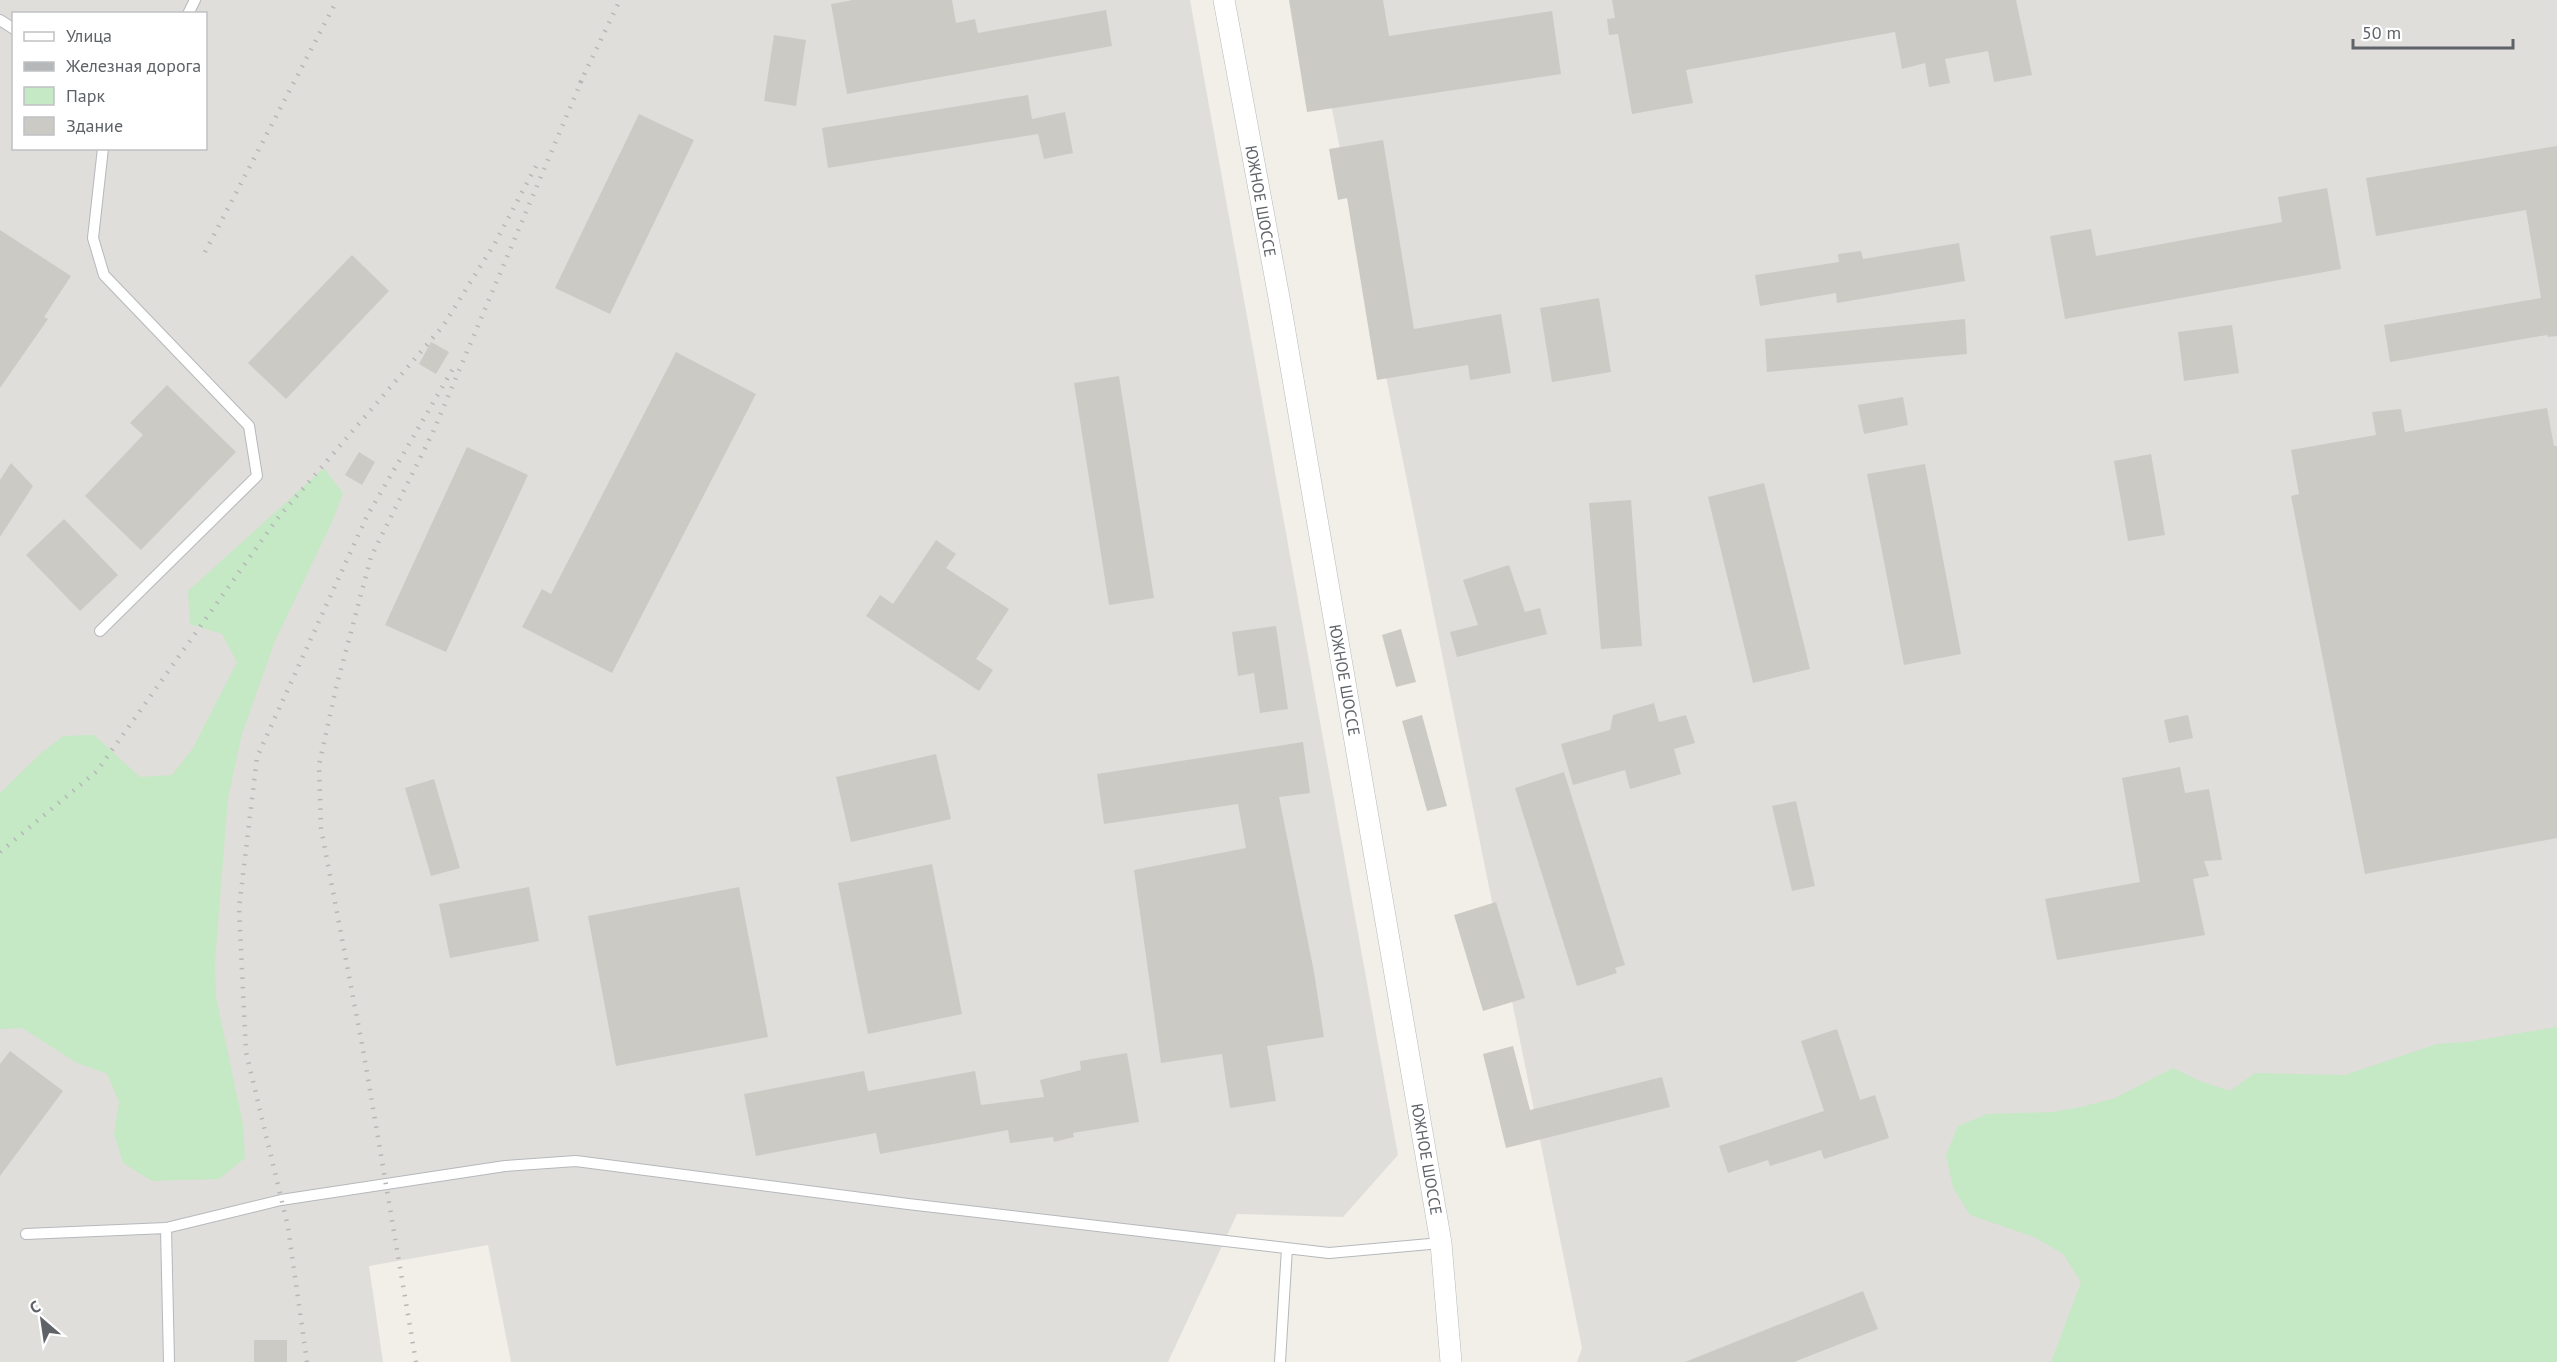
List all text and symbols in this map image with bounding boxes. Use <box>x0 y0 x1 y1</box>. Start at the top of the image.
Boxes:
legend <box>12 12 207 150</box>
scale bar <box>2353 12 2514 50</box>
text: 50 m <box>2362 21 2401 44</box>
text: Улица <box>66 24 112 47</box>
text: Железная дорога <box>65 54 201 77</box>
text: Парк <box>66 84 106 107</box>
text: Здание <box>66 114 123 137</box>
street label: ЮЖНОЕ ШОССЕ <box>1241 144 1281 258</box>
street label: ЮЖНОЕ ШОССЕ <box>1325 623 1365 737</box>
street label: ЮЖНОЕ ШОССЕ <box>1407 1102 1447 1216</box>
north arrow <box>12 1290 72 1350</box>
text: С <box>26 1296 44 1318</box>

